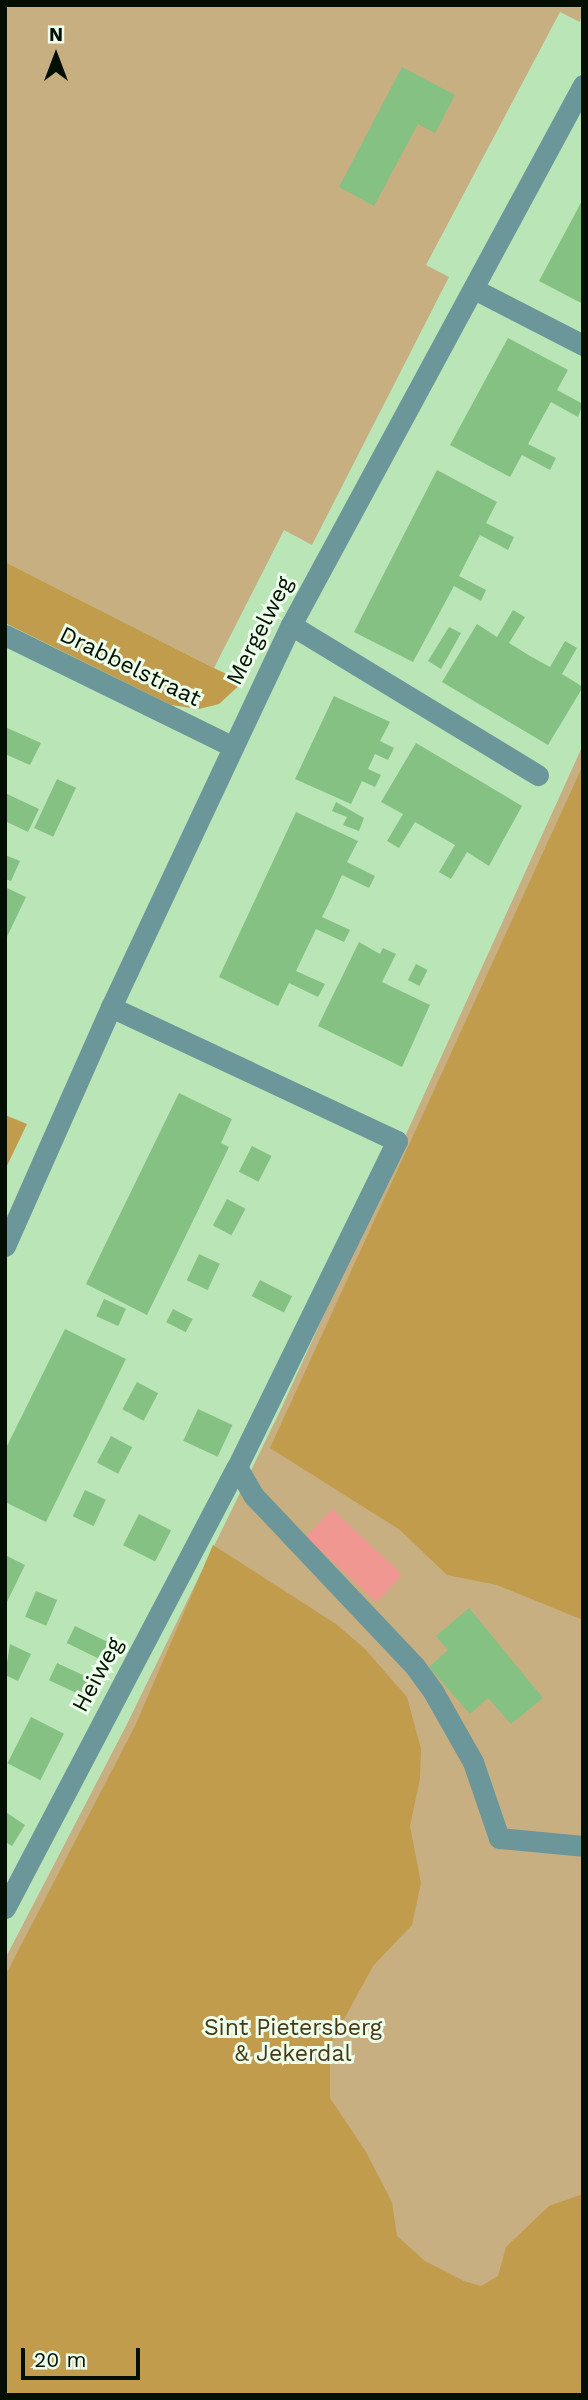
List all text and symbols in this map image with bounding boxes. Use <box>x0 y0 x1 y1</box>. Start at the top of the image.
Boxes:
north arrow <box>21 21 91 91</box>
text: N <box>49 23 63 46</box>
street label: Mergelweg <box>221 572 299 690</box>
street label: Drabbelstraat <box>55 621 205 713</box>
street label: Heiweg <box>67 1633 129 1717</box>
park label: Sint Pietersberg & Jekerdal <box>204 2014 382 2068</box>
scale bar <box>24 2334 144 2378</box>
text: 20 m <box>34 2347 86 2372</box>

